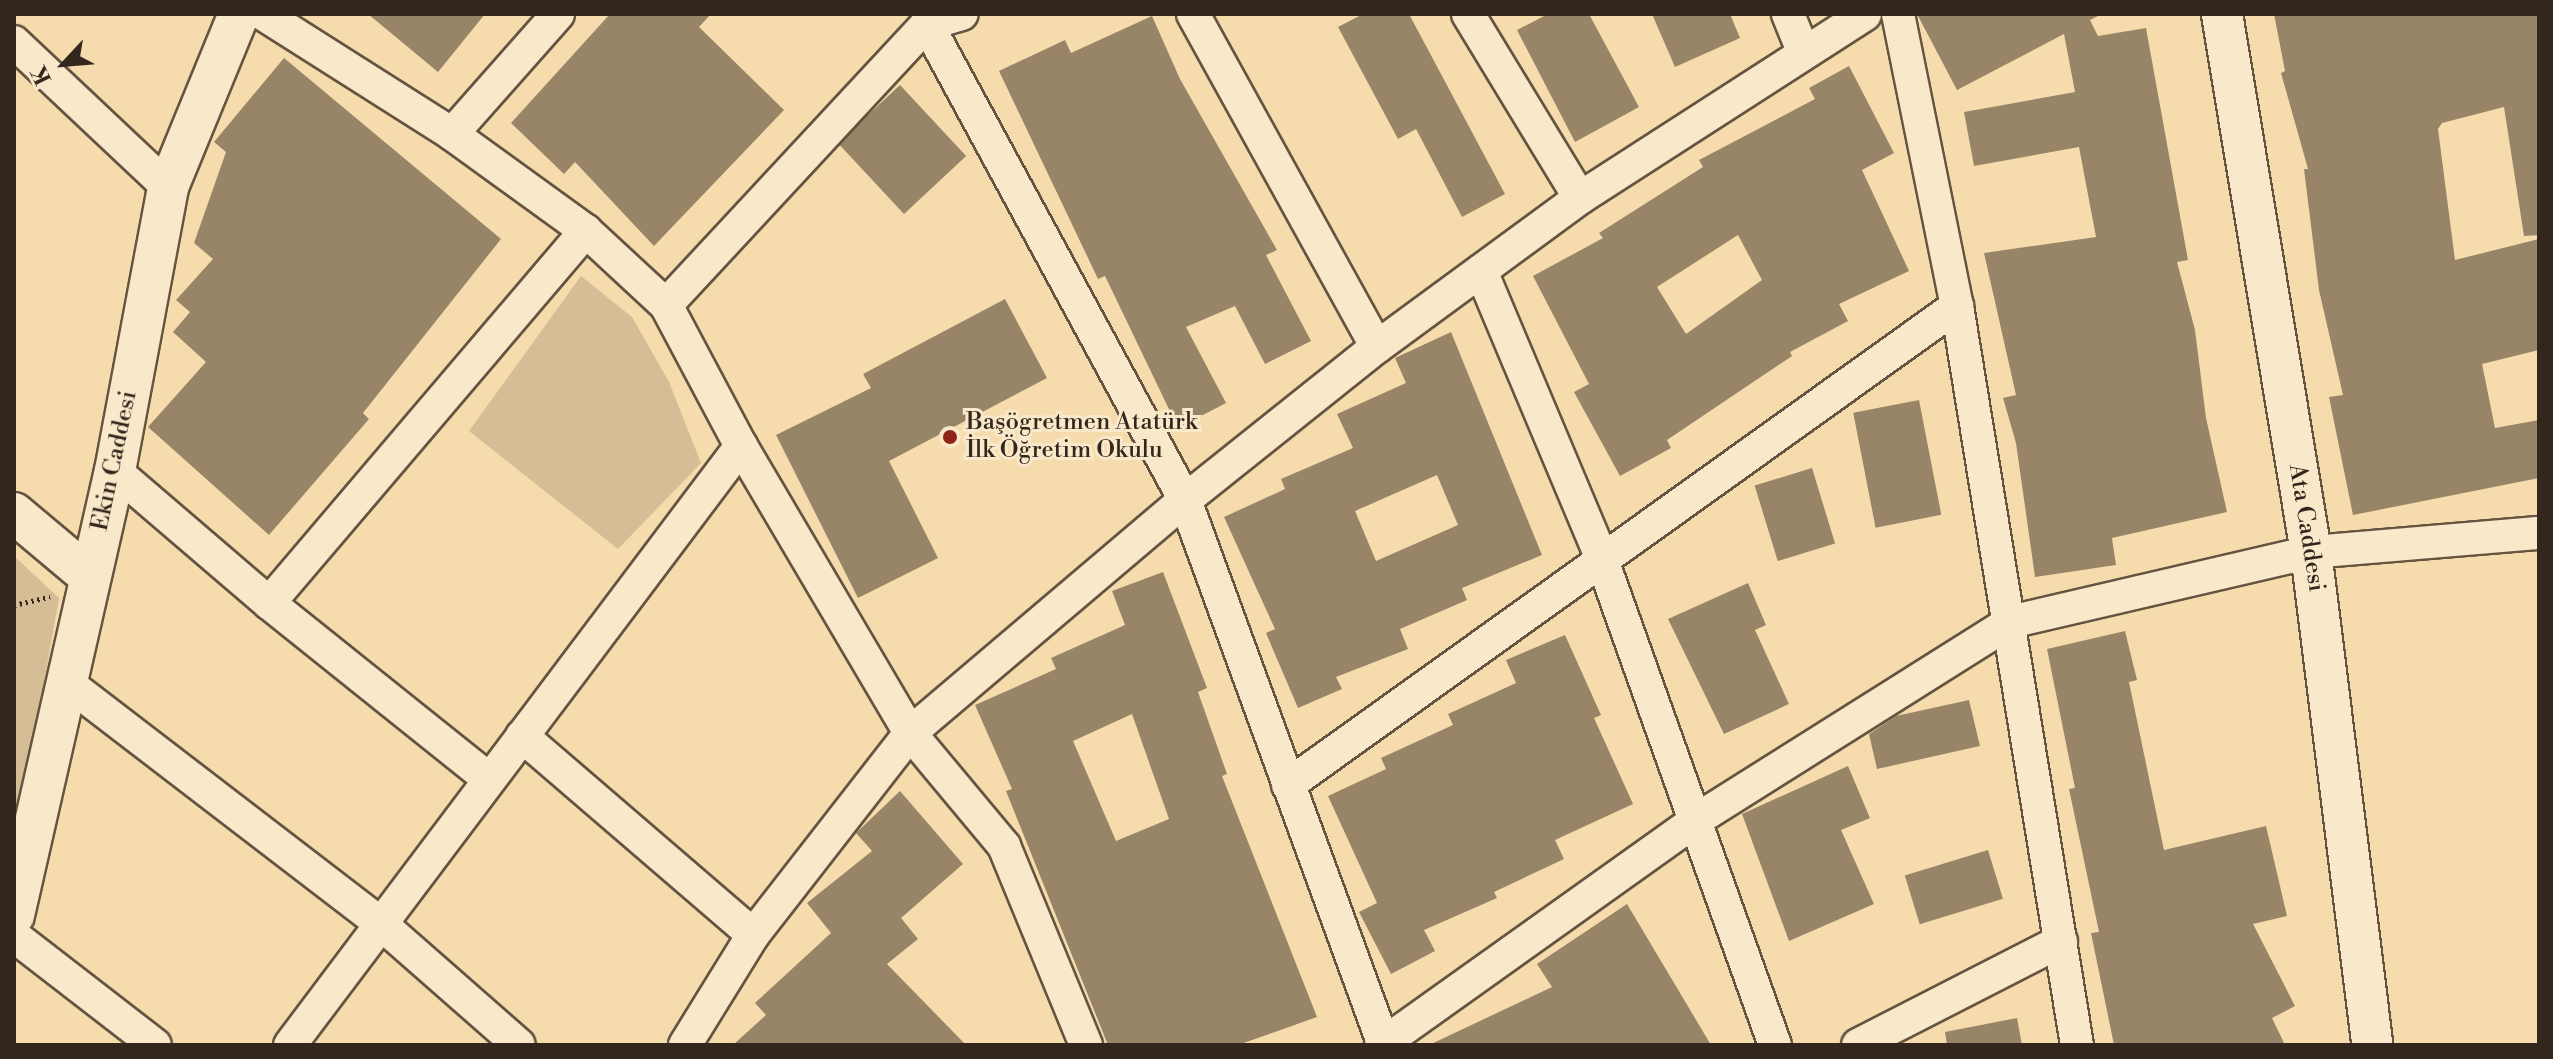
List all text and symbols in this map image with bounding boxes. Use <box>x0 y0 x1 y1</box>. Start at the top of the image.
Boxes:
north arrow <box>24 24 104 104</box>
text: K <box>26 61 58 89</box>
street label: Ekin Caddesi <box>86 388 144 534</box>
place label: Başögretmen Atatürk İlk Öğretim Okulu <box>966 409 1197 465</box>
marker: Başögretmen Atatürk İlk Öğretim Okulu <box>941 428 959 446</box>
street label: Ata Caddesi <box>2282 462 2330 594</box>

